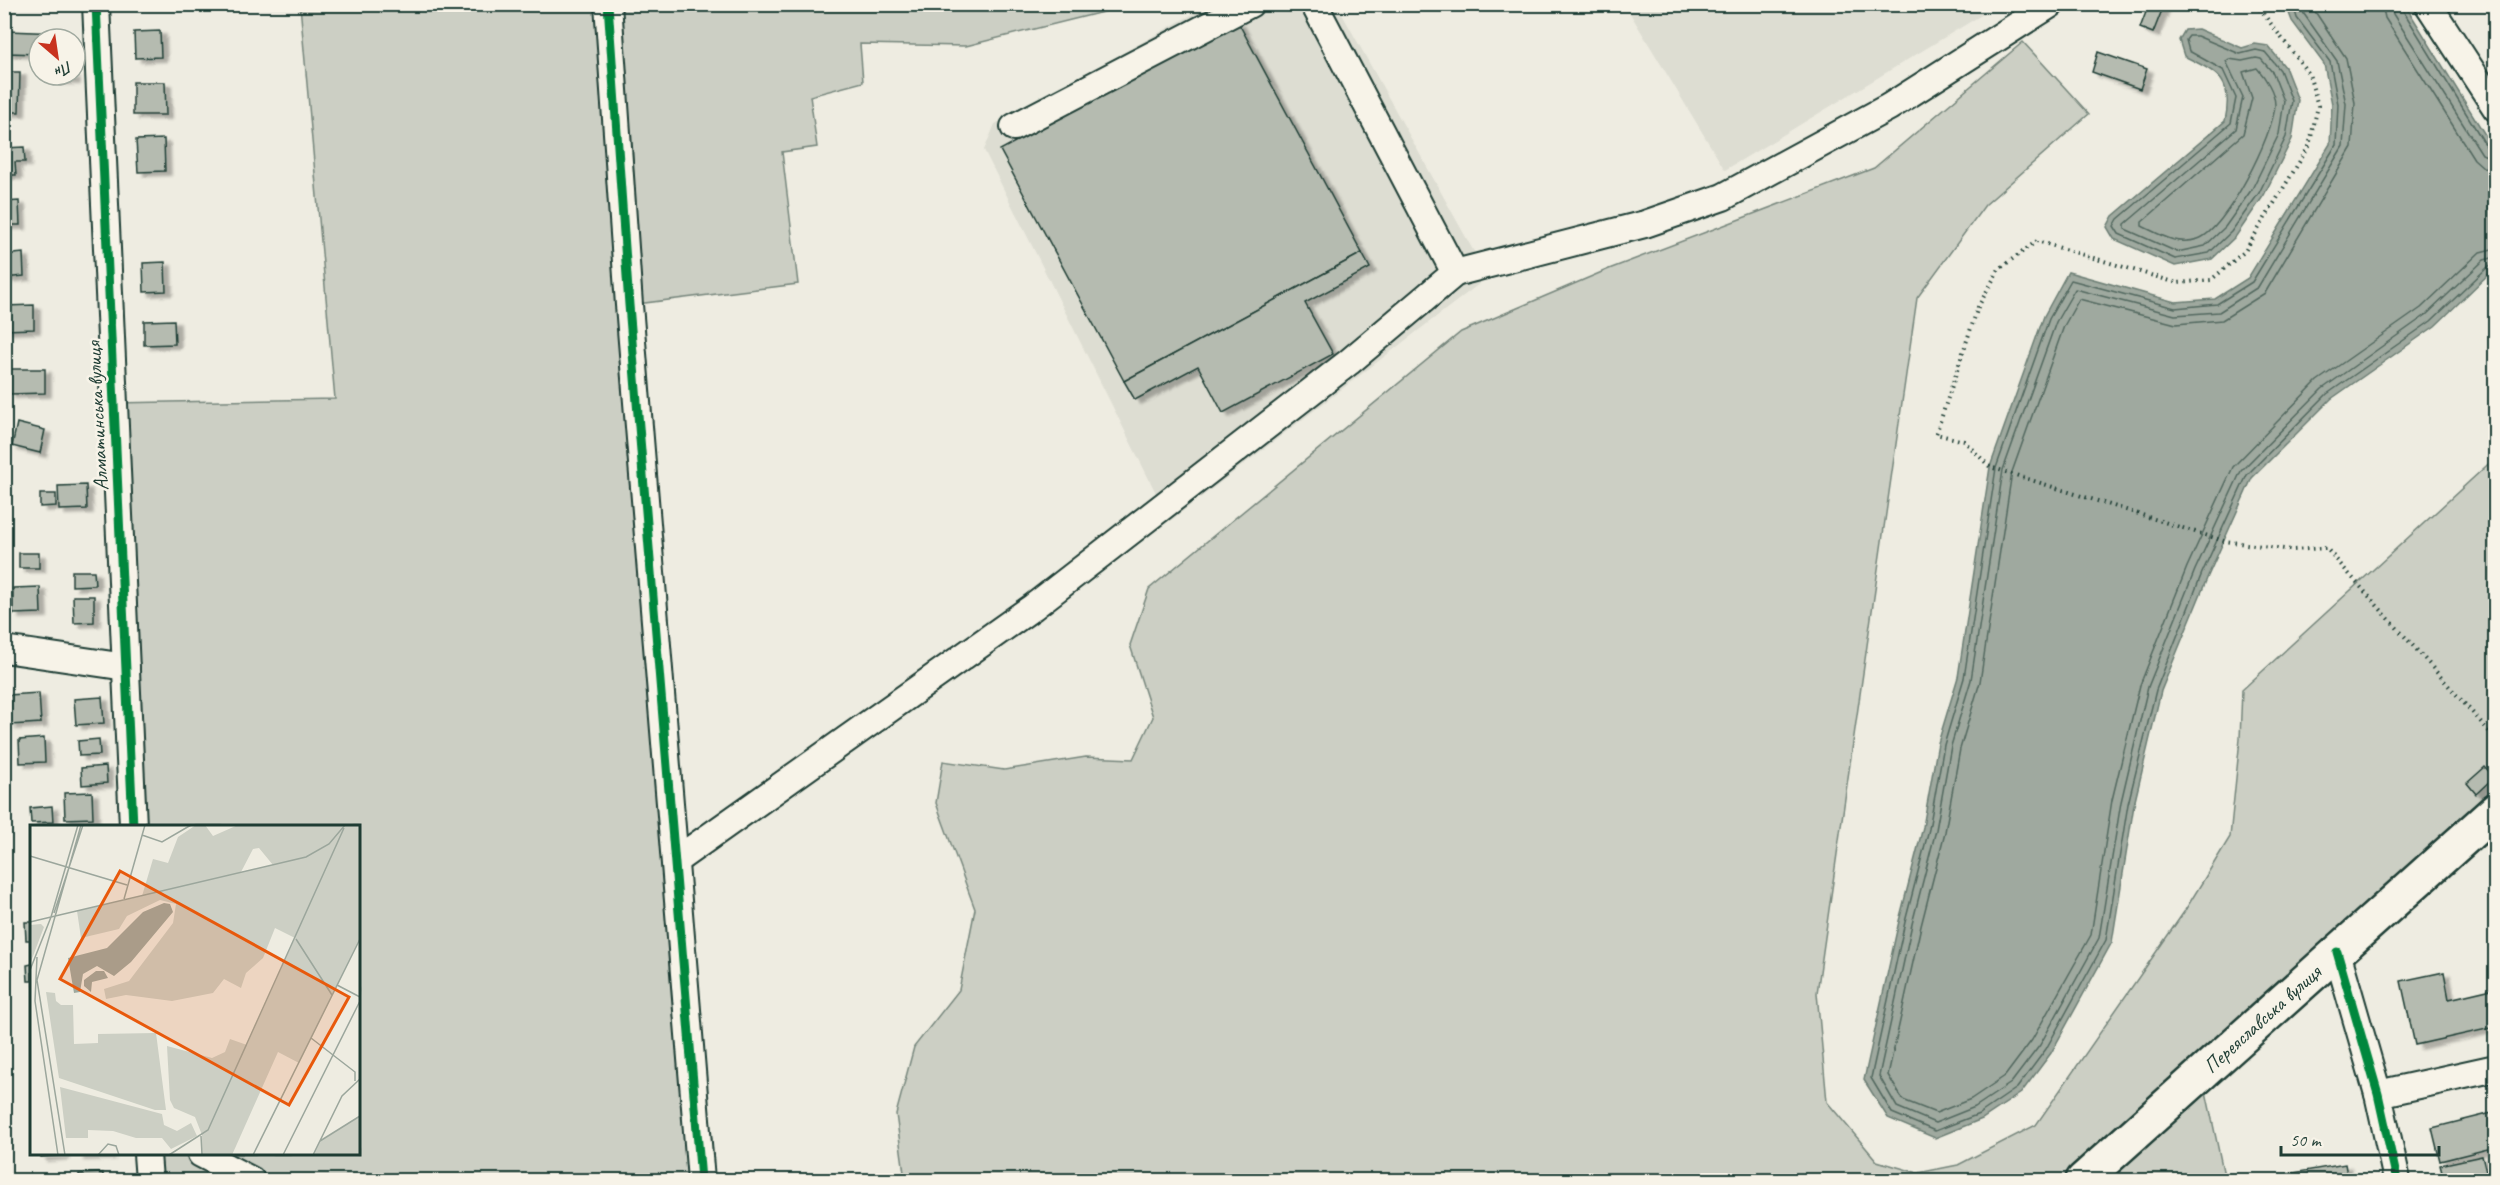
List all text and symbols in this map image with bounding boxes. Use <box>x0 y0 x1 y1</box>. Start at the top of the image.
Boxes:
north arrow <box>27 27 87 87</box>
text: Пн <box>51 56 76 82</box>
street label: Алматинська вулиця <box>80 339 114 491</box>
inset map <box>30 825 360 1155</box>
street label: Переяславська вулиця <box>2198 958 2327 1079</box>
scale bar <box>2281 1119 2438 1157</box>
text: 50 m <box>2290 1129 2323 1151</box>

